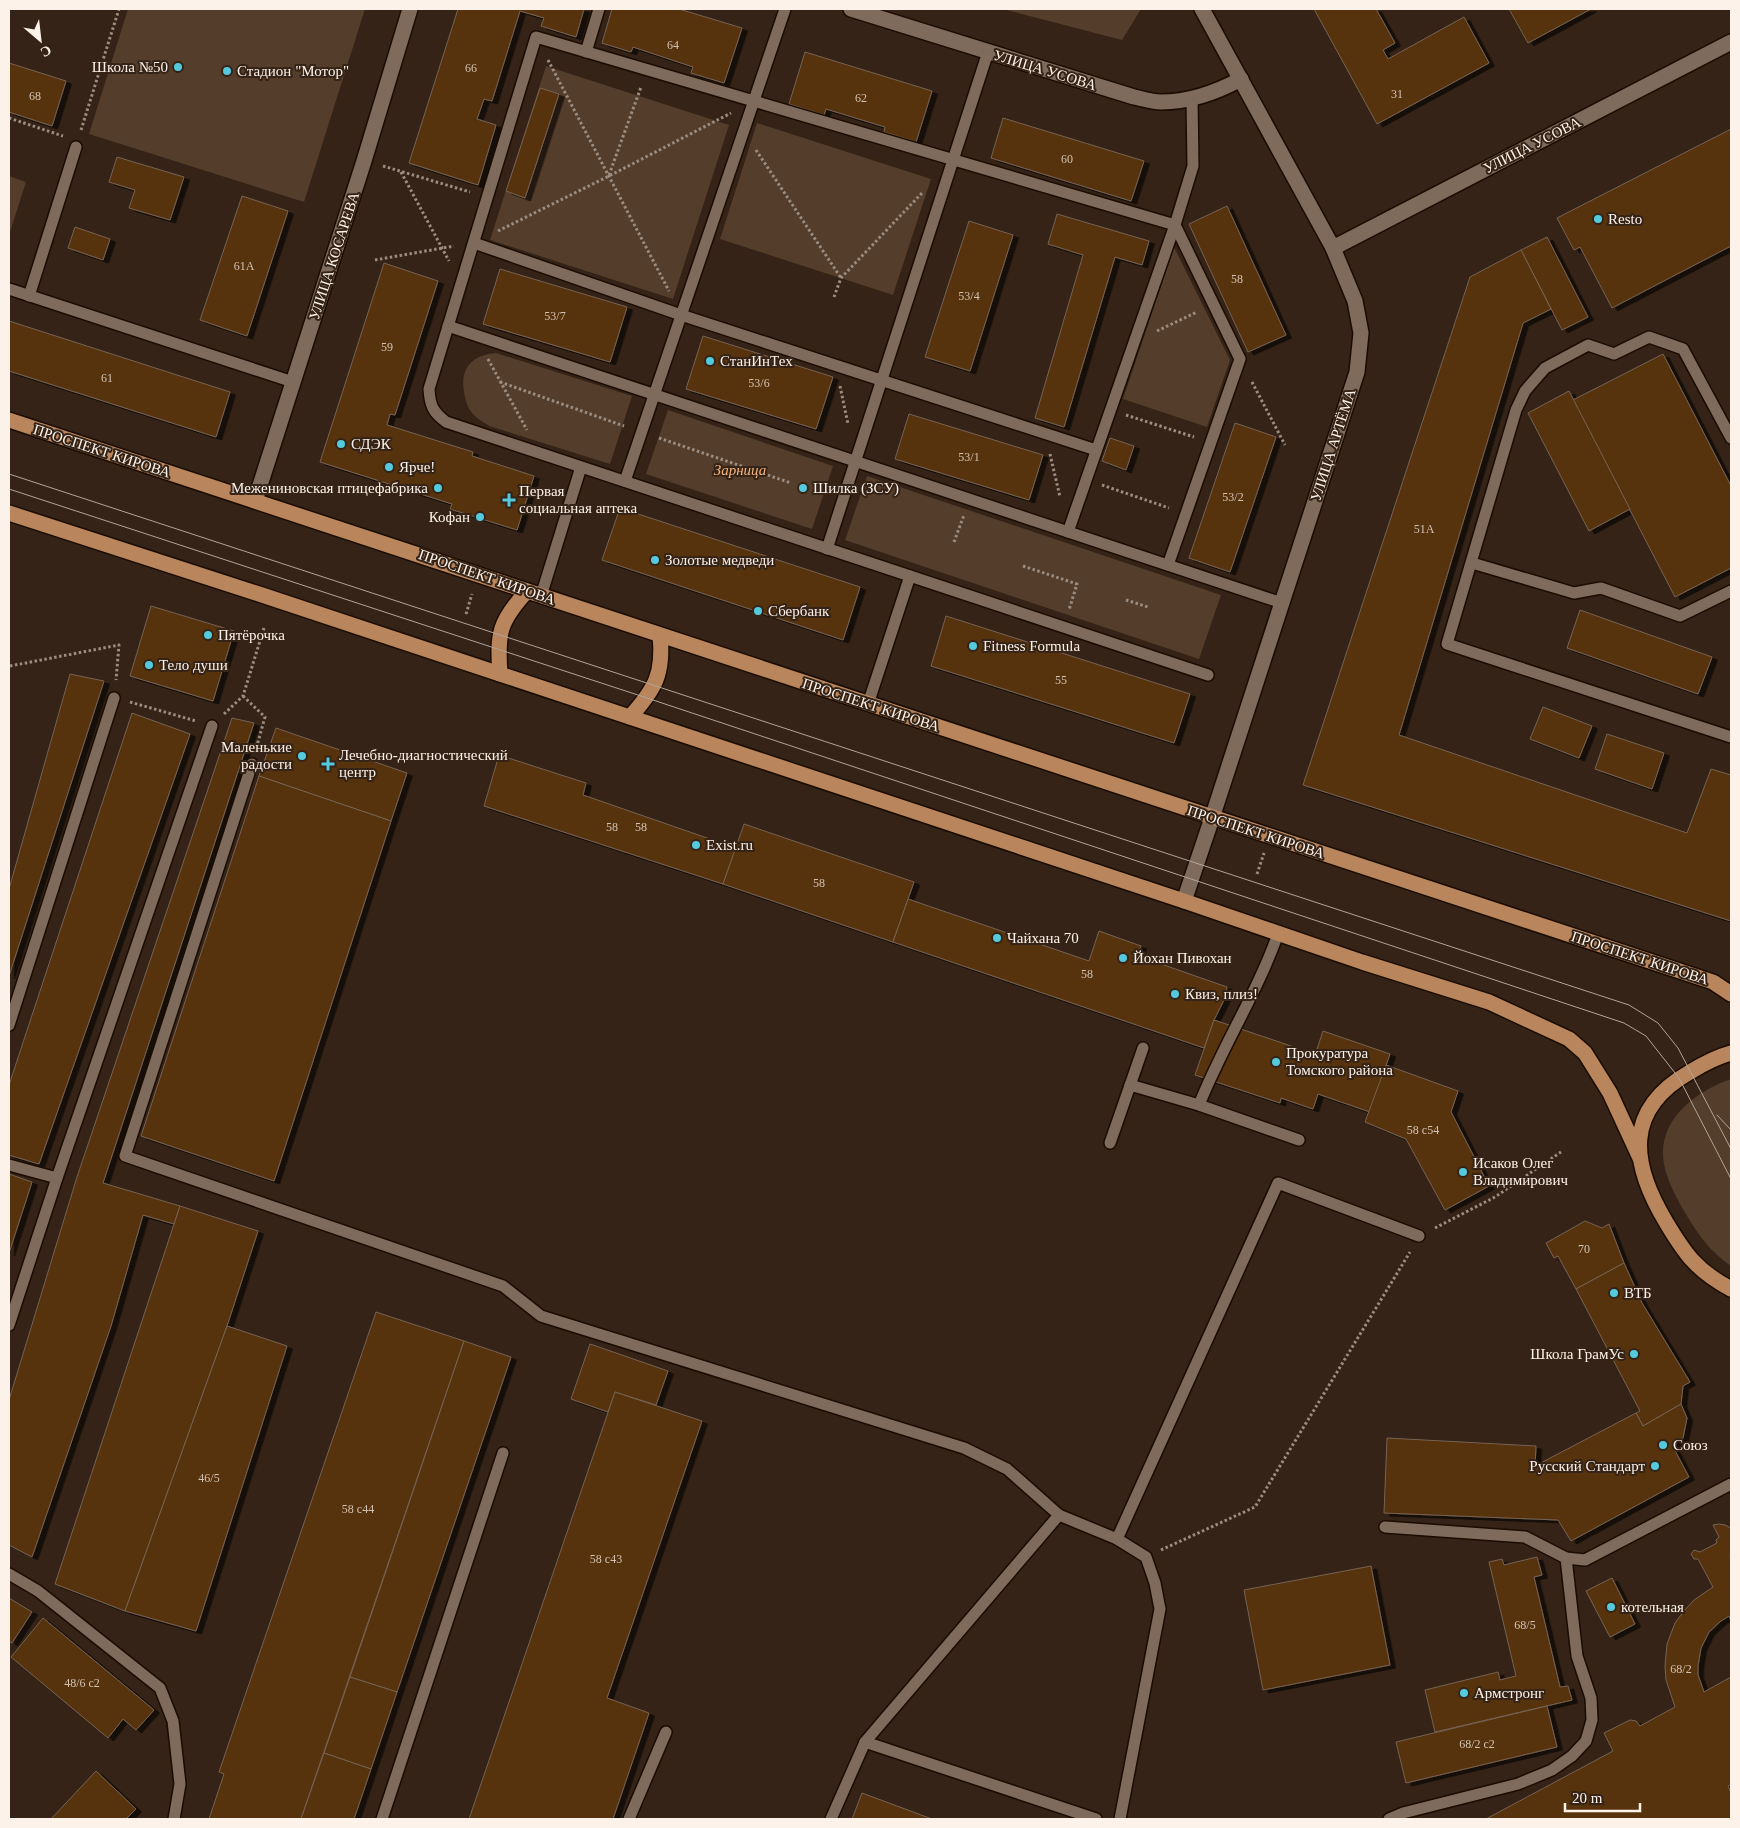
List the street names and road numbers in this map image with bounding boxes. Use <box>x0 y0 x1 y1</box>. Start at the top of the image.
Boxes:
street label: УЛИЦА УСОВА <box>992 47 1099 93</box>
street label: УЛИЦА УСОВА <box>1481 114 1583 176</box>
street label: УЛИЦА КОСАРЕВА <box>306 190 362 322</box>
street label: УЛИЦА АРТЁМА <box>1307 387 1359 503</box>
street label: ПРОСПЕКТ КИРОВА <box>31 421 173 481</box>
street label: ПРОСПЕКТ КИРОВА <box>417 546 558 608</box>
street label: ПРОСПЕКТ КИРОВА <box>800 675 942 735</box>
street label: ПРОСПЕКТ КИРОВА <box>1185 802 1327 862</box>
street label: ПРОСПЕКТ КИРОВА <box>1569 928 1711 988</box>

